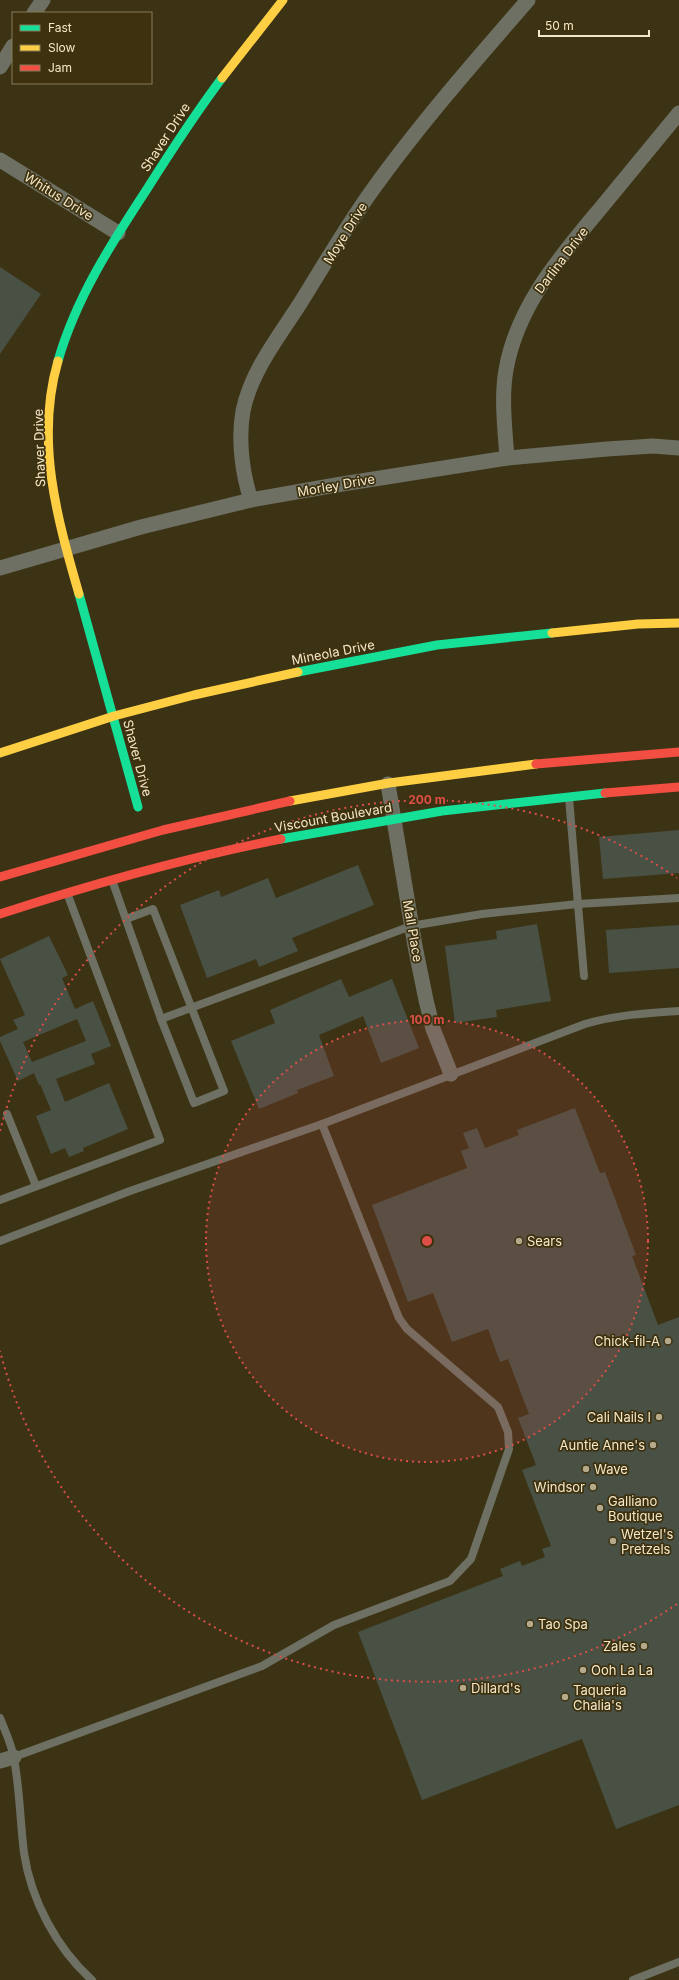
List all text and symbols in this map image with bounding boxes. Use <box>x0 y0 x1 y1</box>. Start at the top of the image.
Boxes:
legend <box>12 12 152 84</box>
scale bar <box>539 12 649 38</box>
text: 50 m <box>545 18 574 33</box>
text: Fast <box>48 20 72 35</box>
text: Slow <box>48 40 76 55</box>
text: Jam <box>48 60 72 75</box>
street label: Shaver Drive <box>137 100 193 174</box>
street label: Whitus Drive <box>22 168 96 224</box>
street label: Moye Drive <box>320 199 370 267</box>
street label: Darlina Drive <box>531 224 591 296</box>
street label: Shaver Drive <box>30 408 48 488</box>
street label: Morley Drive <box>296 470 376 500</box>
street label: Mineola Drive <box>290 636 376 668</box>
street label: Shaver Drive <box>120 718 156 798</box>
text: 200 m <box>408 792 446 807</box>
street label: Viscount Boulevard <box>273 799 393 835</box>
street label: Mall Place <box>400 899 426 963</box>
text: 100 m <box>409 1012 445 1027</box>
place label: Sears <box>527 1233 562 1249</box>
centre of rings <box>420 1234 434 1248</box>
marker: Sears <box>514 1236 524 1246</box>
place label: Chick-fil-A <box>594 1333 660 1349</box>
marker: Chick-fil-A <box>663 1336 673 1346</box>
place label: Cali Nails I <box>587 1409 651 1425</box>
marker: Cali Nails I <box>654 1412 664 1422</box>
place label: Auntie Anne's <box>560 1437 645 1453</box>
marker: Auntie Anne's <box>648 1440 658 1450</box>
place label: Wave <box>594 1461 628 1477</box>
marker: Wave <box>581 1464 591 1474</box>
place label: Windsor <box>534 1479 585 1495</box>
marker: Windsor <box>588 1482 598 1492</box>
place label: Galliano Boutique <box>608 1493 663 1524</box>
marker: Galliano Boutique <box>595 1503 605 1513</box>
place label: Wetzel's Pretzels <box>621 1526 674 1557</box>
marker: Wetzel's Pretzels <box>608 1536 618 1546</box>
place label: Tao Spa <box>538 1616 588 1632</box>
marker: Tao Spa <box>525 1619 535 1629</box>
place label: Zales <box>603 1638 636 1654</box>
marker: Zales <box>639 1641 649 1651</box>
place label: Ooh La La <box>591 1662 653 1678</box>
marker: Ooh La La <box>578 1665 588 1675</box>
place label: Dillard's <box>471 1680 521 1696</box>
place label: Taqueria Chalia's <box>573 1682 627 1713</box>
marker: Dillard's <box>458 1683 468 1693</box>
marker: Taqueria Chalia's <box>560 1692 570 1702</box>

